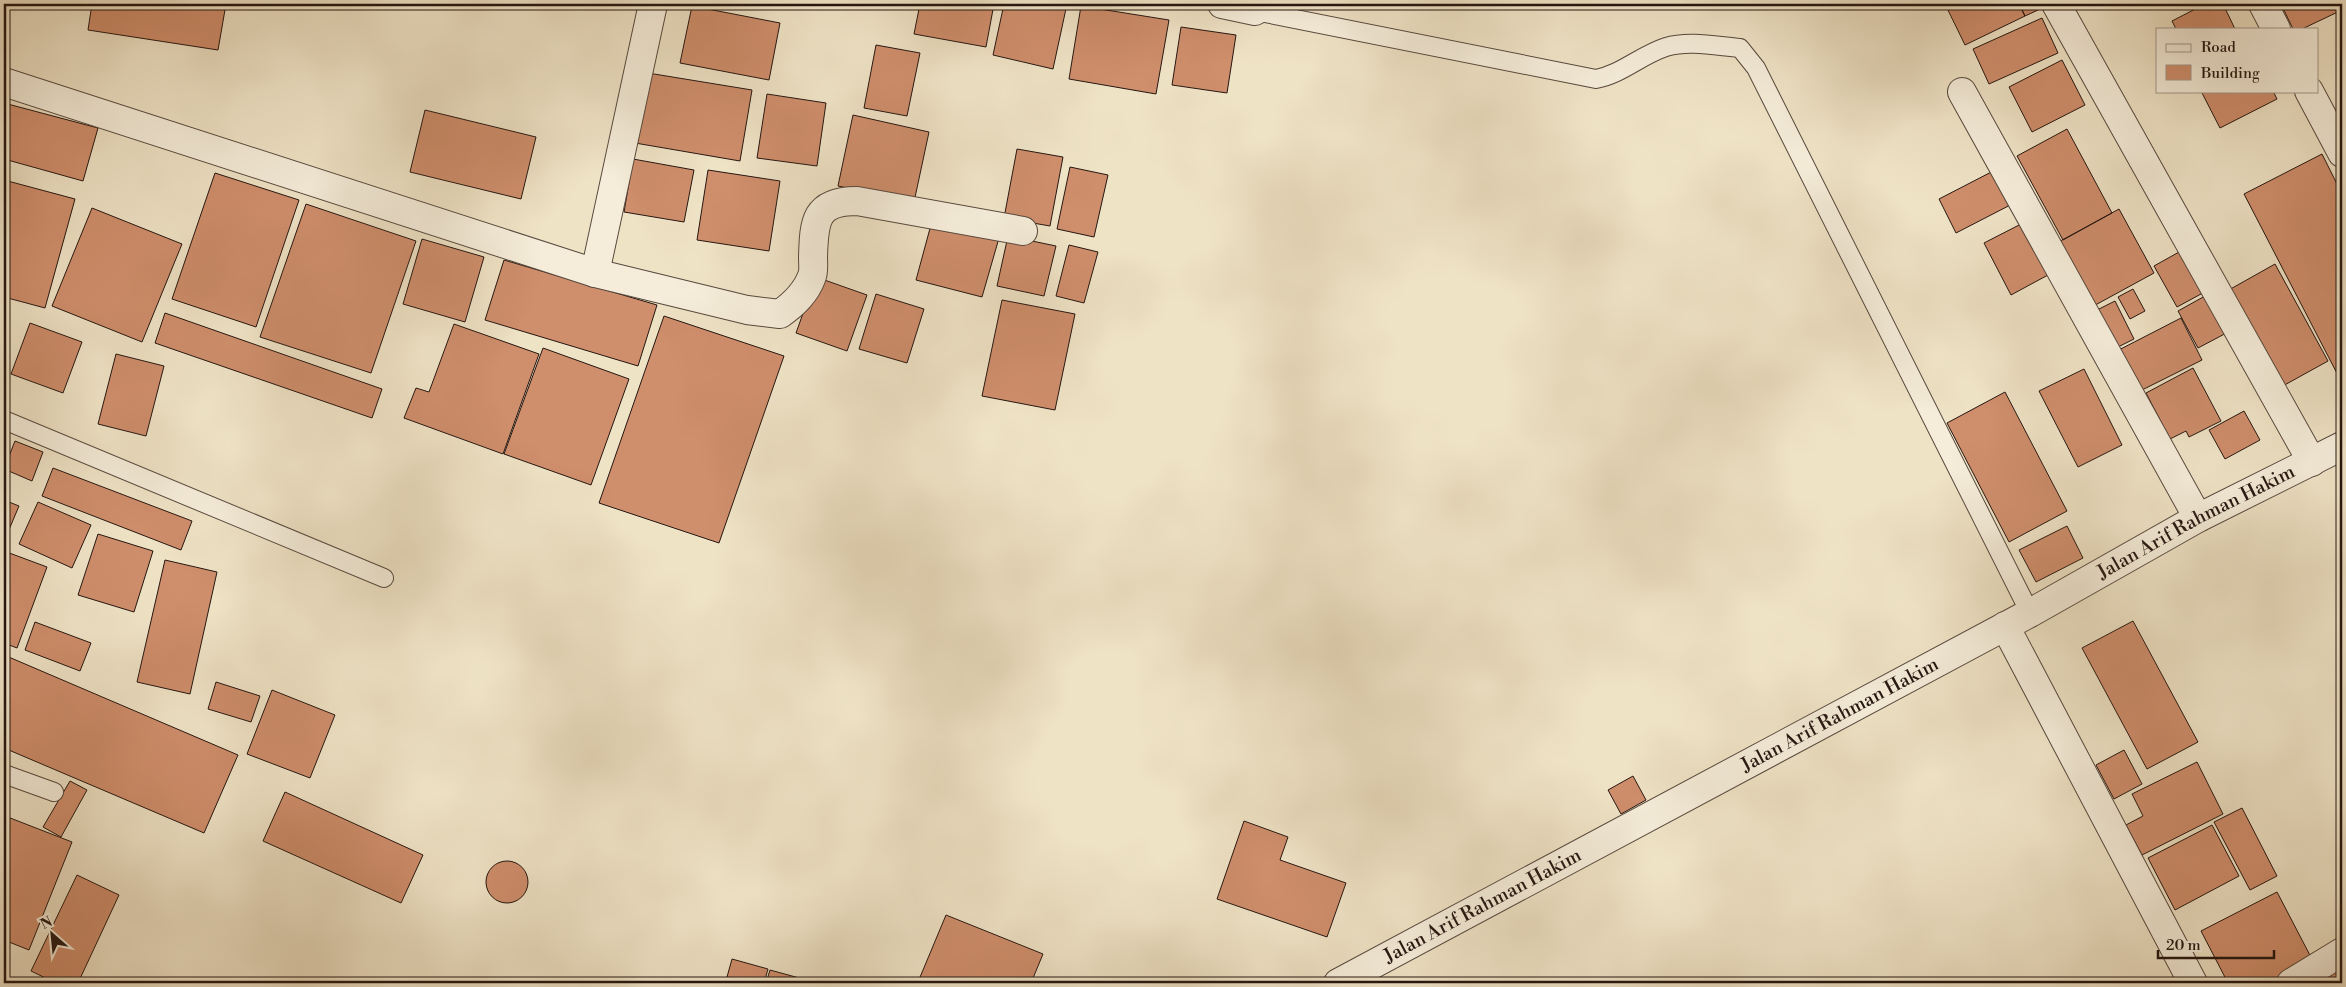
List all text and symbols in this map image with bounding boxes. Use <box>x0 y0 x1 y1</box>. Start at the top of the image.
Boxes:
legend <box>2156 28 2318 92</box>
text: Road <box>2201 38 2236 57</box>
text: Building <box>2200 64 2260 83</box>
street label: Jalan Arif Rahman Hakim <box>2092 459 2299 585</box>
street label: Jalan Arif Rahman Hakim <box>1736 652 1943 778</box>
street label: Jalan Arif Rahman Hakim <box>1379 843 1586 969</box>
north arrow <box>28 910 78 960</box>
text: N <box>38 913 56 934</box>
scale bar <box>2158 927 2275 959</box>
text: 20 m <box>2166 936 2201 955</box>

